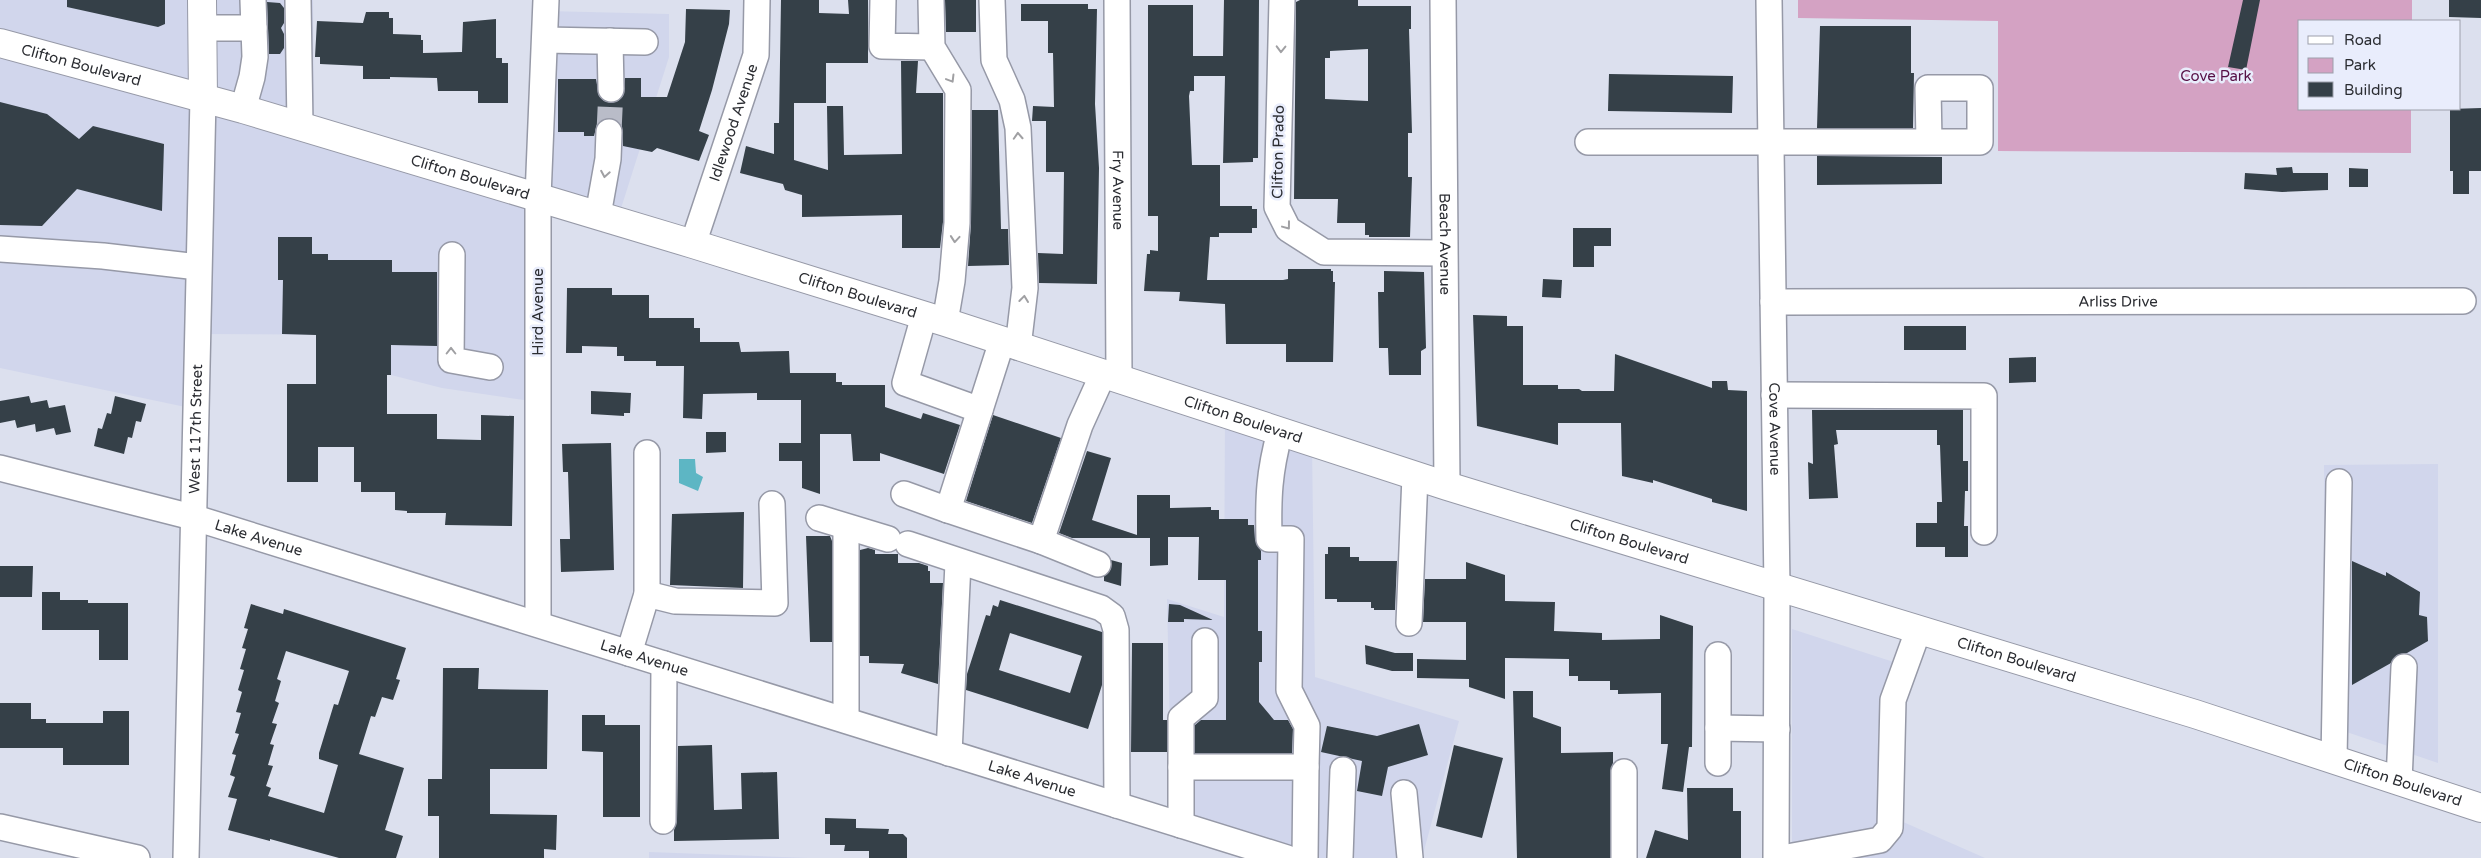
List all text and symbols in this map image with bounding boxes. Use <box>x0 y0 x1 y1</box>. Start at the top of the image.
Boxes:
legend <box>2298 20 2461 110</box>
text: Road <box>2344 31 2382 49</box>
street label: Clifton Boulevard <box>19 40 143 90</box>
one-way arrow <box>1276 45 1286 53</box>
text: Park <box>2344 56 2376 74</box>
street label: Idlewood Avenue <box>706 61 761 184</box>
park label: Cove Park <box>2180 67 2252 85</box>
one-way arrow <box>945 73 955 82</box>
text: Building <box>2344 81 2403 99</box>
street label: Clifton Prado <box>1268 105 1288 199</box>
one-way arrow <box>1013 132 1024 140</box>
street label: Fry Avenue <box>1109 150 1127 230</box>
street label: Clifton Boulevard <box>408 151 532 204</box>
one-way arrow <box>601 169 611 178</box>
street label: Beach Avenue <box>1436 193 1454 295</box>
one-way arrow <box>1281 220 1290 230</box>
one-way arrow <box>950 235 961 243</box>
street label: Hird Avenue <box>529 268 547 356</box>
street label: Clifton Boulevard <box>796 268 919 322</box>
street label: Arliss Drive <box>2078 292 2158 311</box>
one-way arrow <box>1018 294 1029 302</box>
one-way arrow <box>446 347 456 355</box>
street label: West 117th Street <box>185 364 206 494</box>
street label: Cove Avenue <box>1765 382 1784 476</box>
street label: Clifton Boulevard <box>1182 392 1305 447</box>
street label: Clifton Boulevard <box>1568 515 1691 568</box>
street label: Lake Avenue <box>212 516 305 560</box>
street label: Clifton Boulevard <box>1955 633 2078 686</box>
street label: Lake Avenue <box>598 636 691 680</box>
street label: Clifton Boulevard <box>2341 754 2464 810</box>
street label: Lake Avenue <box>986 756 1078 801</box>

